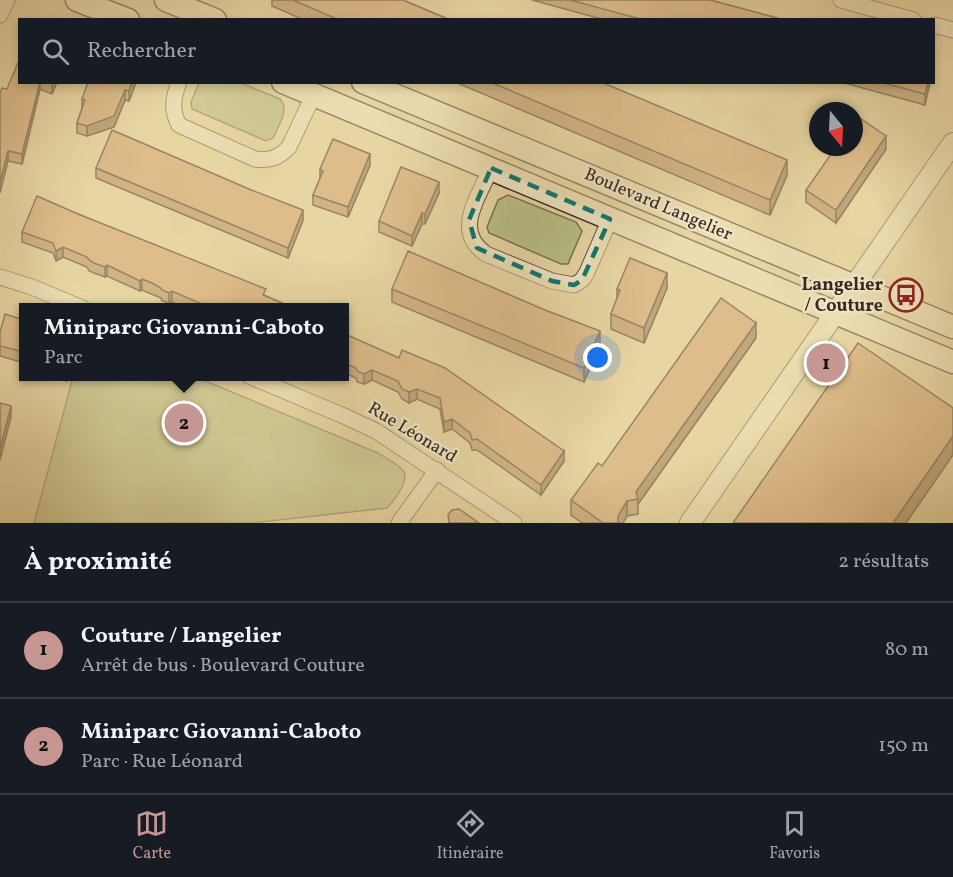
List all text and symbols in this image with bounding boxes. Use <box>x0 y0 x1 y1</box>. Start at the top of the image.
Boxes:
search box <box>18 18 935 84</box>
icon: search <box>39 35 72 68</box>
text: Rechercher <box>87 36 196 67</box>
north arrow <box>809 102 863 156</box>
street label: Boulevard Langelier <box>580 162 736 248</box>
place label: Langelier / Couture <box>801 273 883 319</box>
bus stop icon: Langelier / Couture <box>888 277 924 313</box>
popup <box>19 303 349 381</box>
text: Miniparc Giovanni-Caboto <box>44 313 324 344</box>
pin: 1 <box>806 340 846 386</box>
your location <box>583 343 612 372</box>
text: Parc <box>44 344 83 372</box>
street label: Rue Léonard <box>363 396 461 470</box>
pin: 2 <box>164 400 204 446</box>
text: À proximité <box>24 544 172 580</box>
text: 2 résultats <box>838 548 929 576</box>
text: Couture / Langelier <box>81 621 281 652</box>
text: 1 <box>39 636 48 664</box>
text: 80 m <box>885 636 929 664</box>
text: Arrêt de bus · Boulevard Couture <box>81 652 365 680</box>
text: Miniparc Giovanni-Caboto <box>81 717 361 748</box>
text: 2 <box>38 732 49 760</box>
text: 150 m <box>878 732 929 760</box>
text: Parc · Rue Léonard <box>81 748 243 776</box>
tab: Carte <box>133 807 171 865</box>
tab: Itinéraire <box>437 807 504 865</box>
tab: Favoris <box>769 807 820 865</box>

